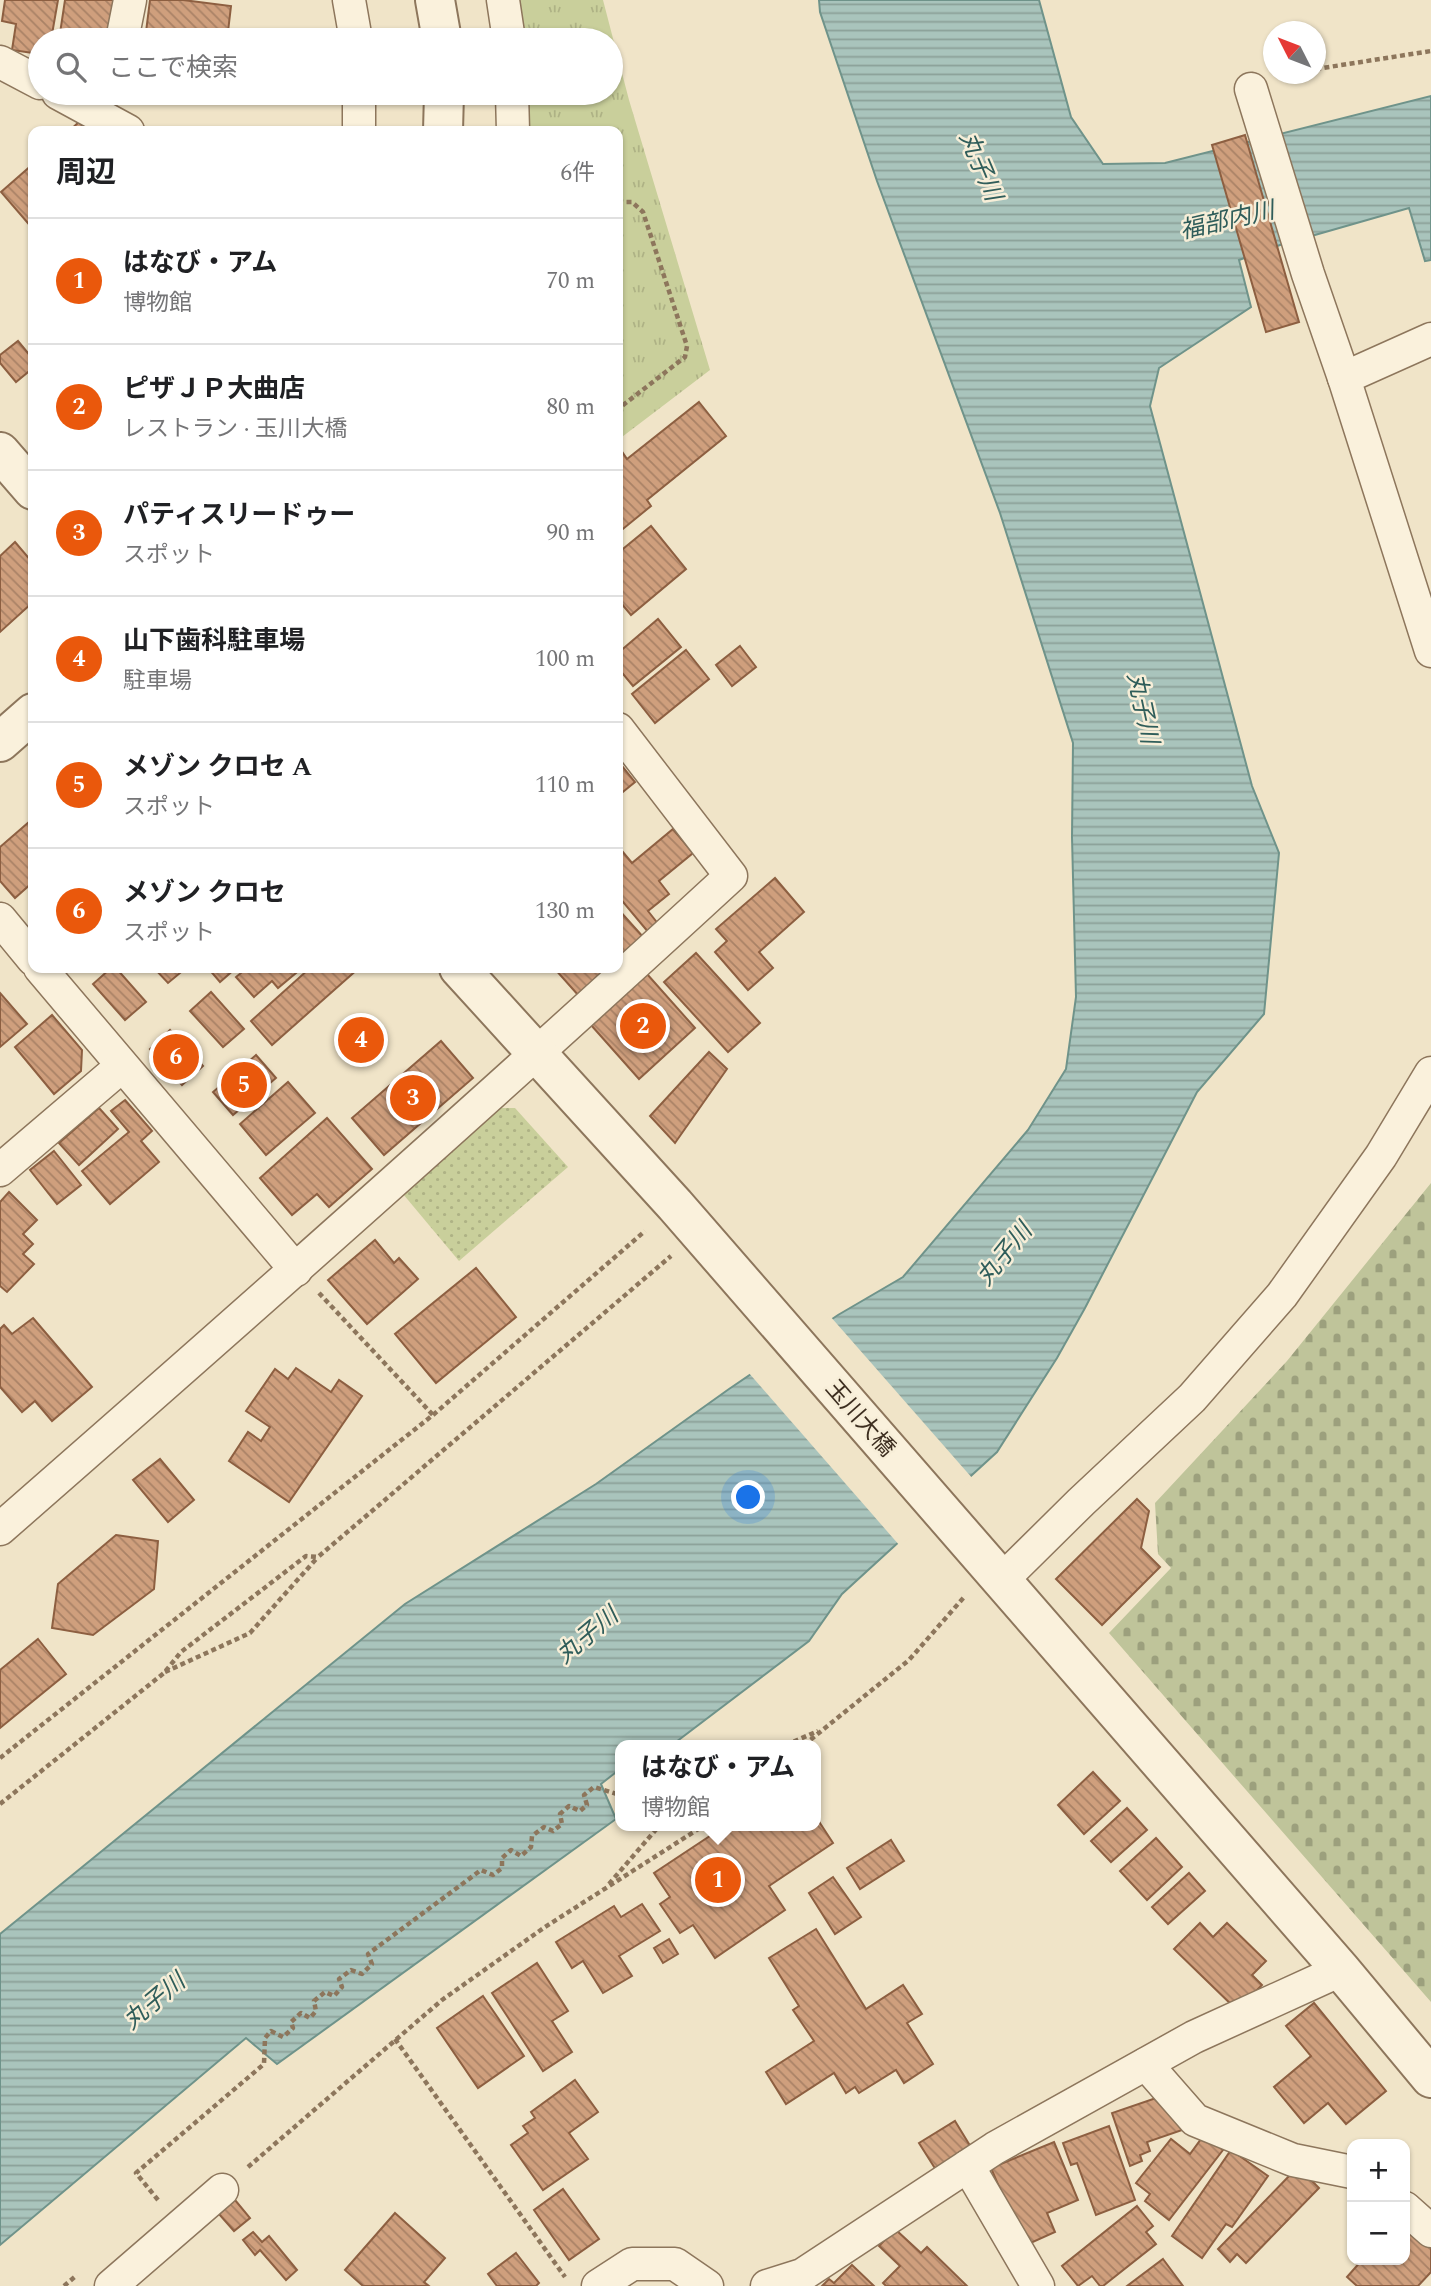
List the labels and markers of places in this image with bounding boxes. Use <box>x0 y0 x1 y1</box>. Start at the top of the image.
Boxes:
pin: 2 <box>620 1000 666 1052</box>
pin: 4 <box>338 1014 384 1066</box>
pin: 6 <box>153 1031 199 1083</box>
pin: 5 <box>221 1059 267 1111</box>
pin: 3 <box>390 1072 436 1124</box>
pin: 1 <box>695 1854 741 1906</box>

